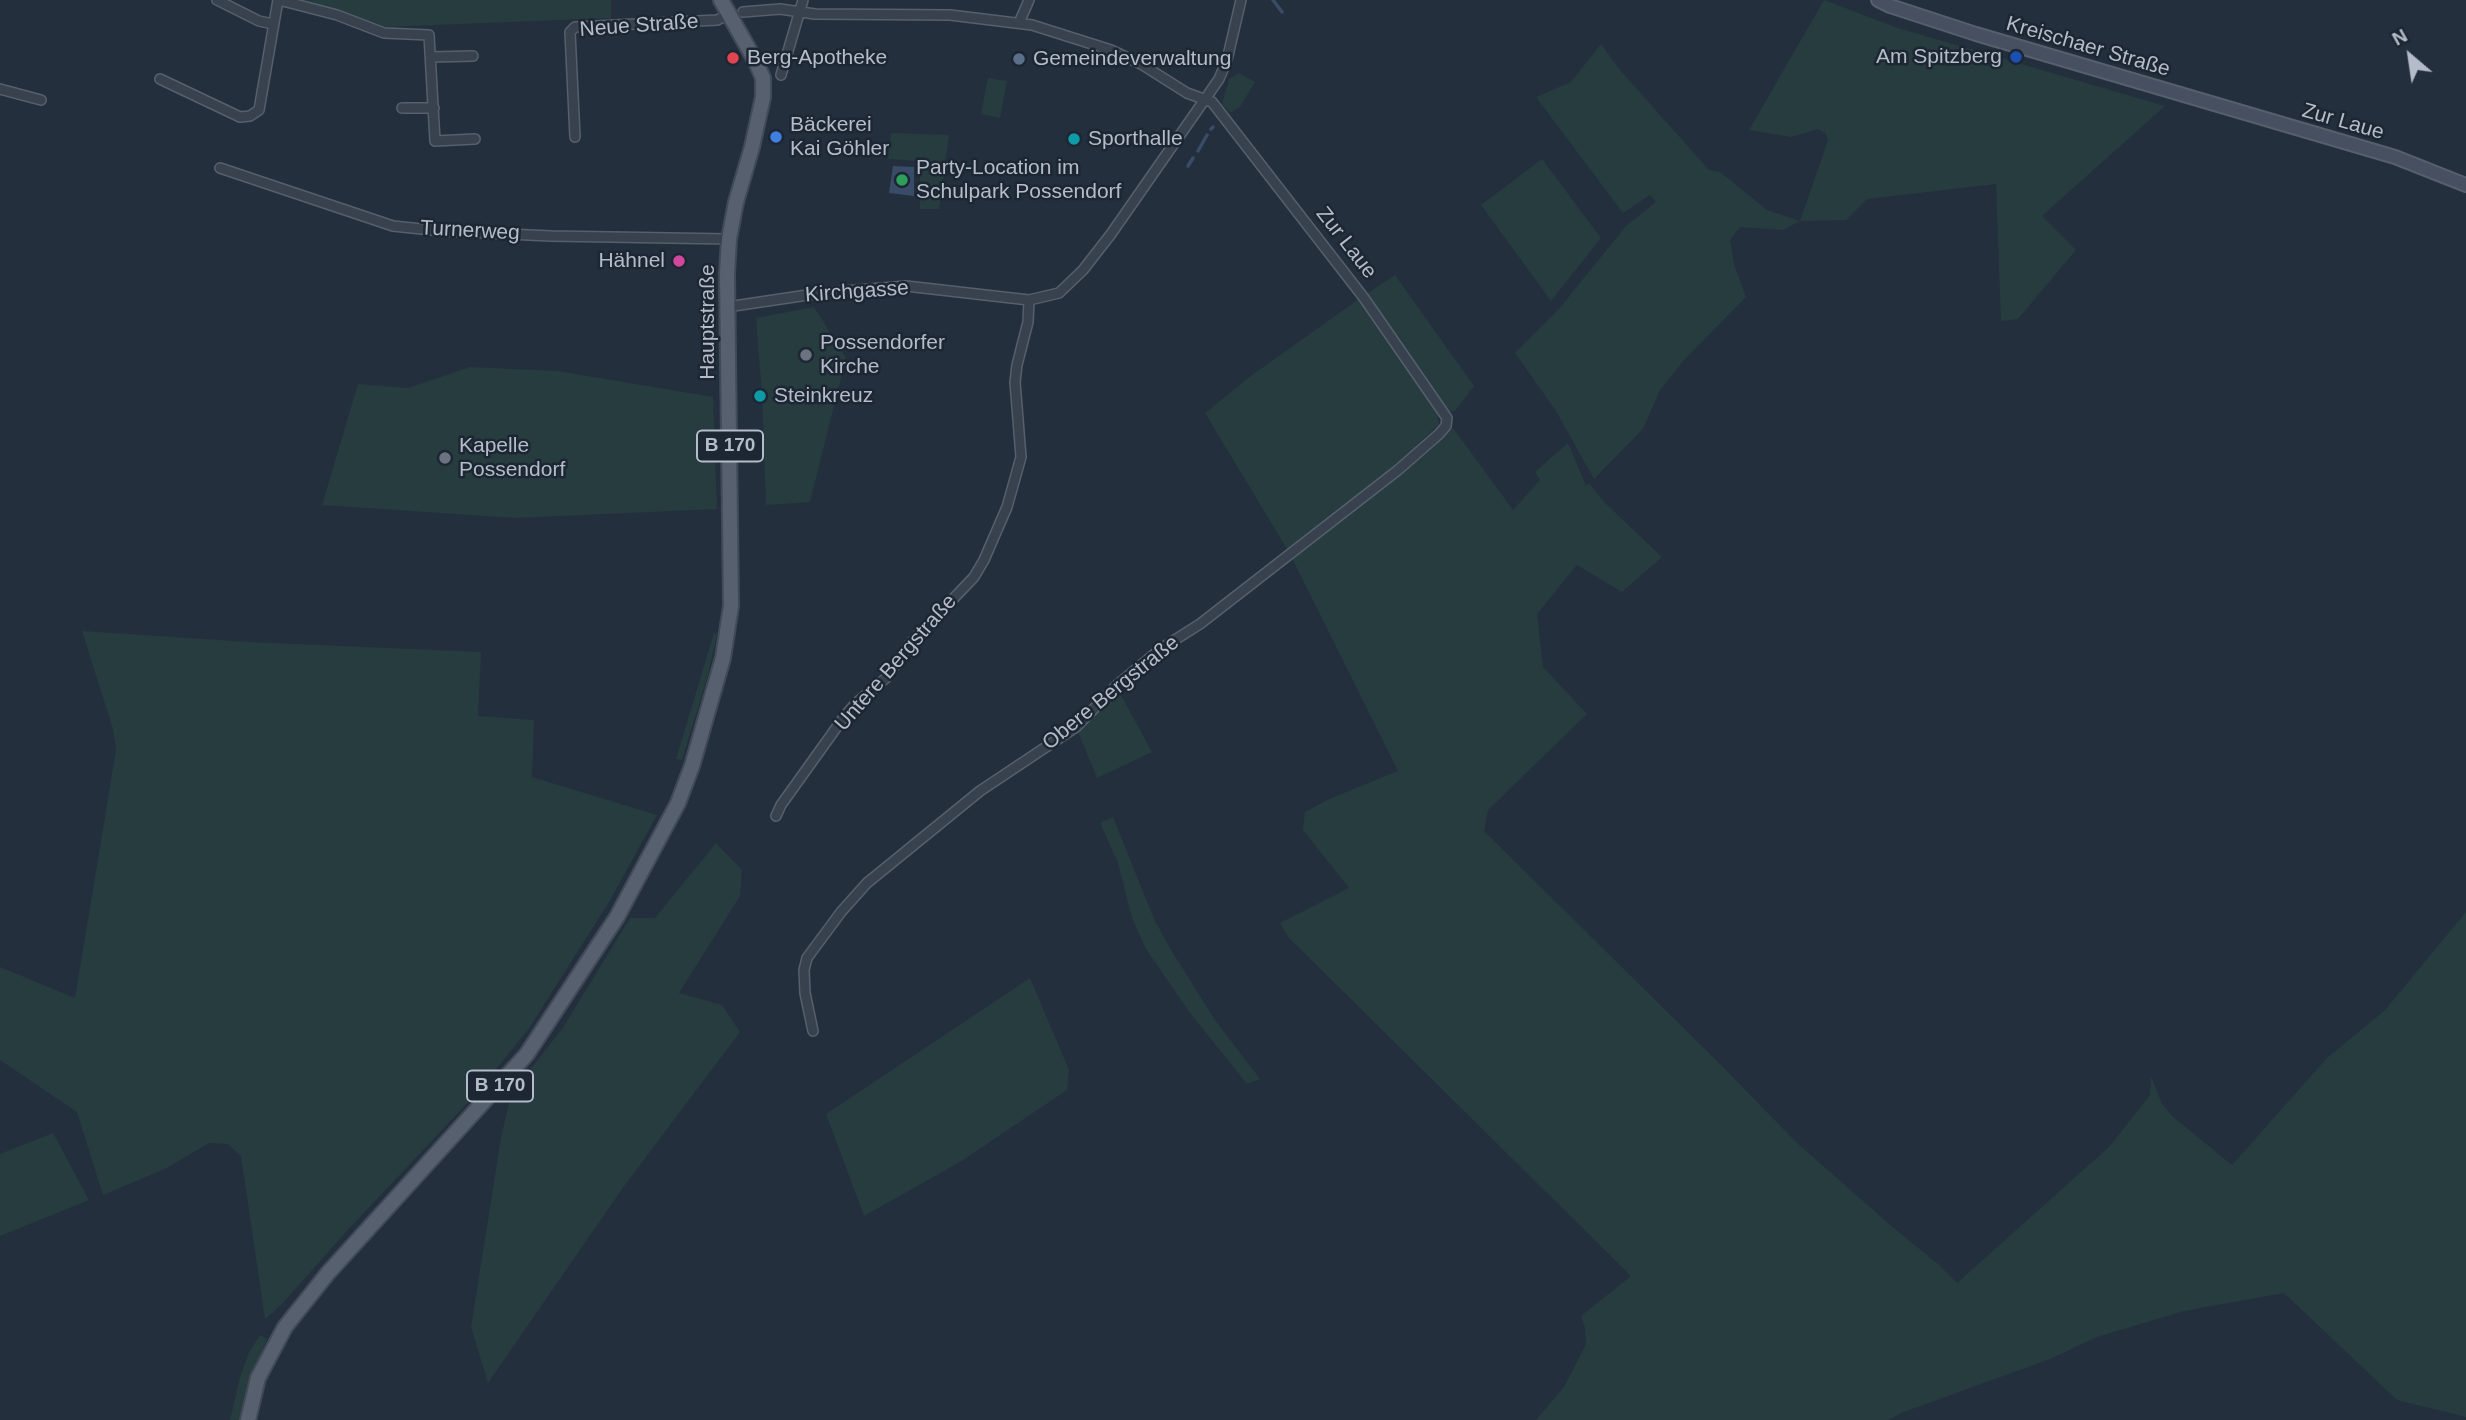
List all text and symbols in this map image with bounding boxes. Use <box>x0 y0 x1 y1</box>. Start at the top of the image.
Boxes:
street label: Neue Straße <box>579 9 699 43</box>
street label: Kreischaer Straße <box>2003 12 2173 82</box>
north arrow <box>2375 21 2445 91</box>
text: N <box>2388 25 2411 50</box>
place label: Am Spitzberg <box>1876 44 2002 70</box>
place label: Berg-Apotheke <box>747 45 887 71</box>
place label: Gemeindeverwaltung <box>1033 46 1231 72</box>
marker: Am Spitzberg <box>2008 49 2024 65</box>
marker: Berg-Apotheke <box>725 50 741 66</box>
marker: Gemeindeverwaltung <box>1011 51 1027 67</box>
street label: Zur Laue <box>2299 98 2387 146</box>
place label: Bäckerei Kai Göhler <box>790 112 889 162</box>
place label: Sporthalle <box>1088 126 1183 152</box>
marker: Bäckerei Kai Göhler <box>768 129 784 145</box>
marker: Sporthalle <box>1066 131 1082 147</box>
place label: Party-Location im Schulpark Possendorf <box>916 155 1121 205</box>
marker: Party-Location im Schulpark Possendorf <box>894 172 910 188</box>
street label: Zur Laue <box>1310 202 1382 284</box>
street label: Turnerweg <box>420 216 520 246</box>
place label: Hähnel <box>598 248 665 274</box>
marker: Hähnel <box>671 253 687 269</box>
street label: Hauptstraße <box>695 264 721 380</box>
street label: Kirchgasse <box>804 276 910 308</box>
place label: Possendorfer Kirche <box>820 330 945 380</box>
marker: Possendorfer Kirche <box>798 347 814 363</box>
place label: Steinkreuz <box>774 383 873 409</box>
marker: Steinkreuz <box>752 388 768 404</box>
road number: B 170 <box>697 430 763 462</box>
place label: Kapelle Possendorf <box>459 433 565 483</box>
marker: Kapelle Possendorf <box>437 450 453 466</box>
street label: Untere Bergstraße <box>830 590 962 736</box>
street label: Obere Bergstraße <box>1038 630 1184 756</box>
road number: B 170 <box>467 1070 533 1102</box>

